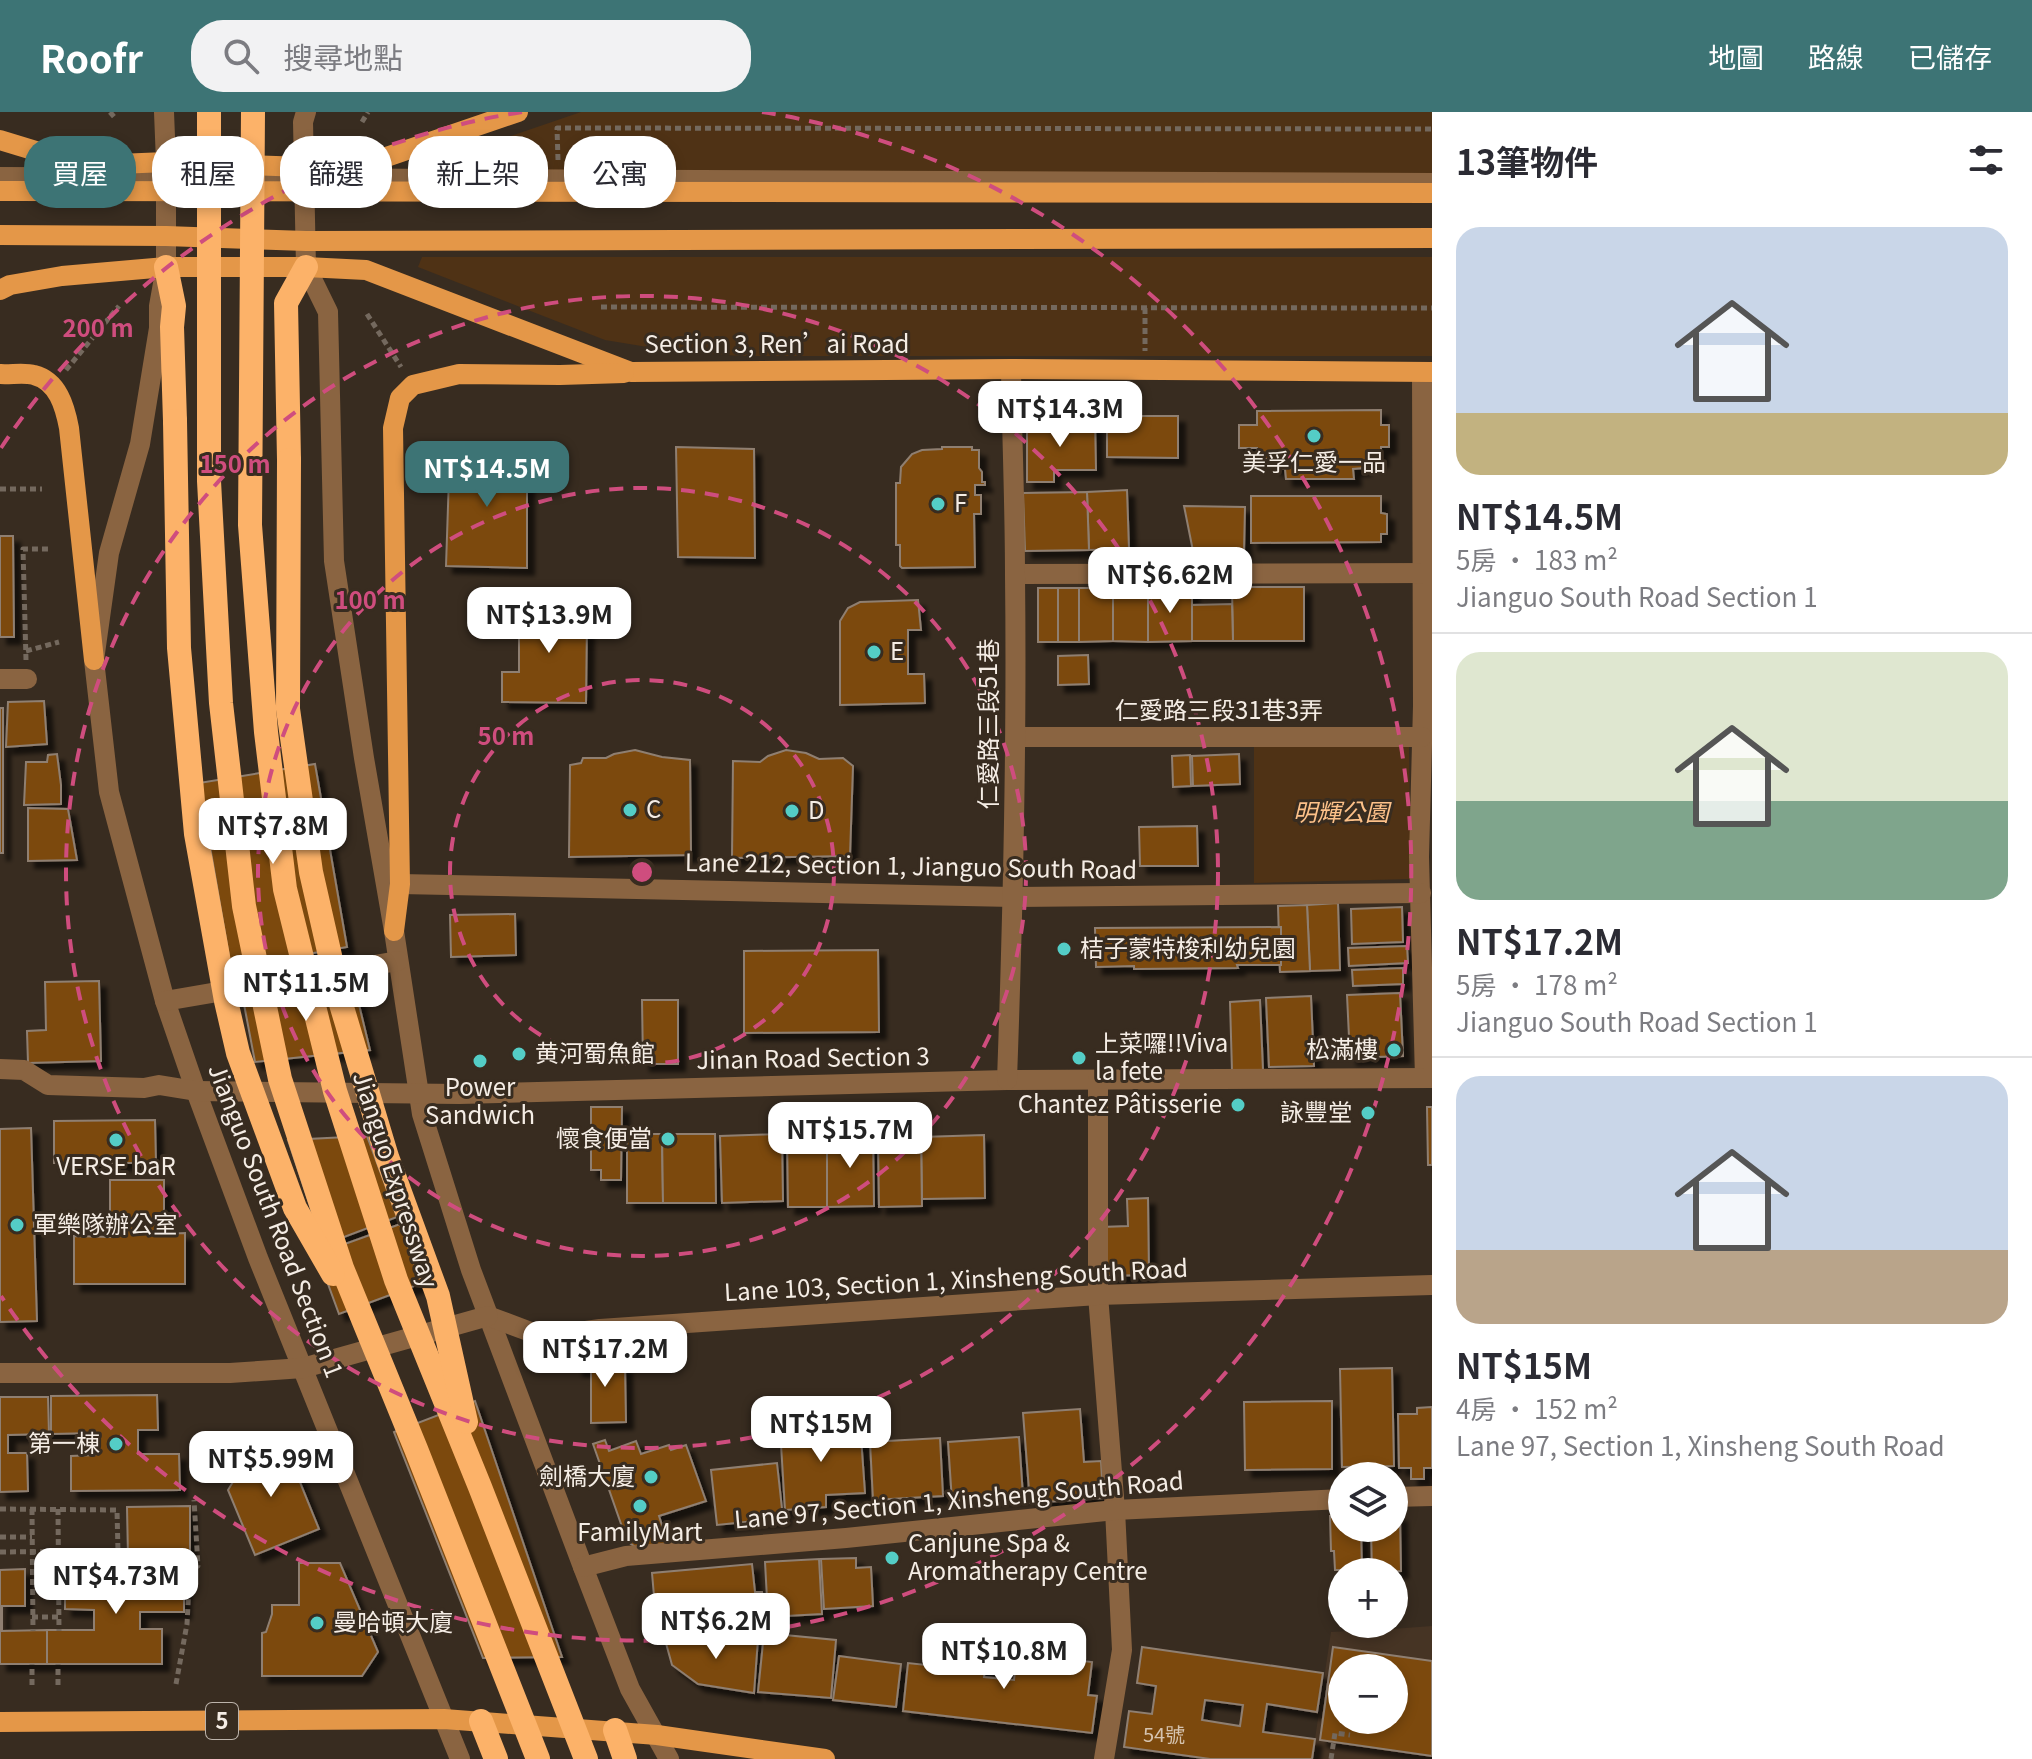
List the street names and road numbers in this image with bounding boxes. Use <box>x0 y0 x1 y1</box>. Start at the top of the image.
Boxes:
street label: Section 3, Ren’ai Road <box>645 325 909 360</box>
street label: 仁愛路三段51巷 <box>969 639 1004 809</box>
street label: 仁愛路三段31巷3弄 <box>1115 691 1323 726</box>
street label: Lane 212, Section 1, Jianguo South Road <box>685 843 1137 886</box>
street label: Jinan Road Section 3 <box>696 1037 930 1076</box>
street label: Jianguo South Road Section 1 <box>201 1058 353 1382</box>
street label: Jianguo Expressway <box>346 1067 449 1292</box>
street label: Lane 103, Section 1, Xinsheng South Road <box>723 1249 1189 1308</box>
street label: Lane 97, Section 1, Xinsheng South Road <box>733 1461 1185 1536</box>
road number: 5 <box>206 1703 238 1739</box>

